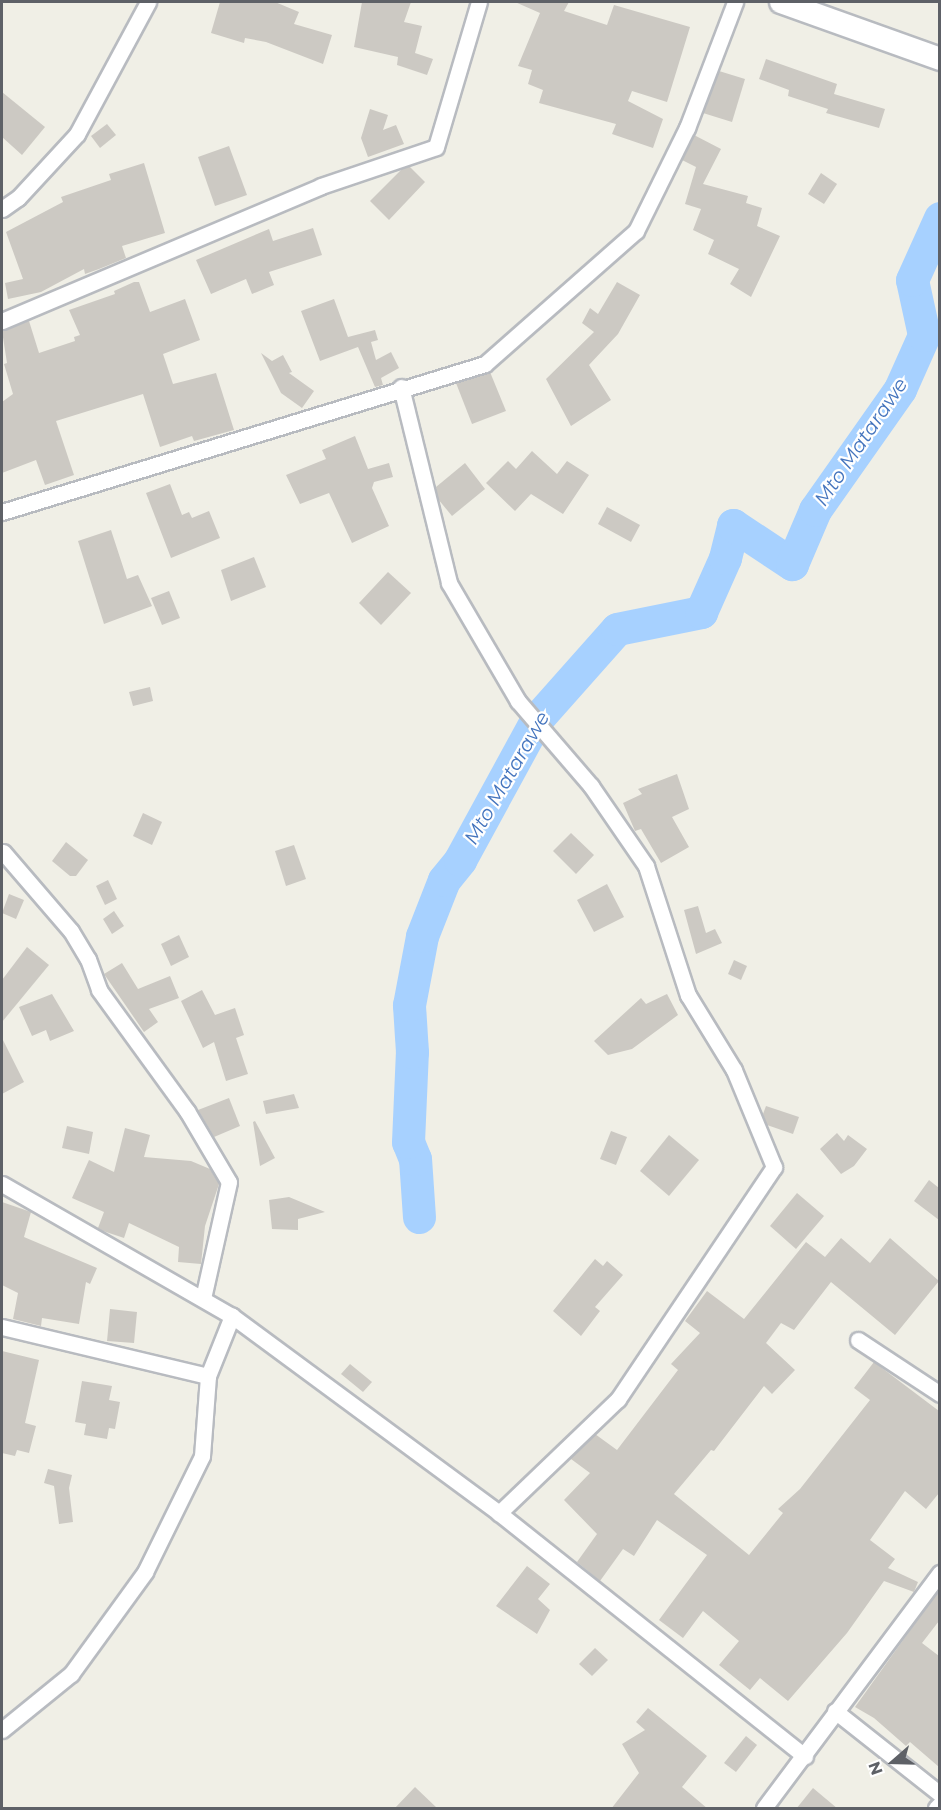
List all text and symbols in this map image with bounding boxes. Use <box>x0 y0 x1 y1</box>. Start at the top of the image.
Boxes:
water label: Mto Matarawe <box>809 373 913 511</box>
water label: Mto Matarawe <box>459 707 555 849</box>
north arrow <box>863 1732 923 1792</box>
text: N <box>864 1759 887 1778</box>

